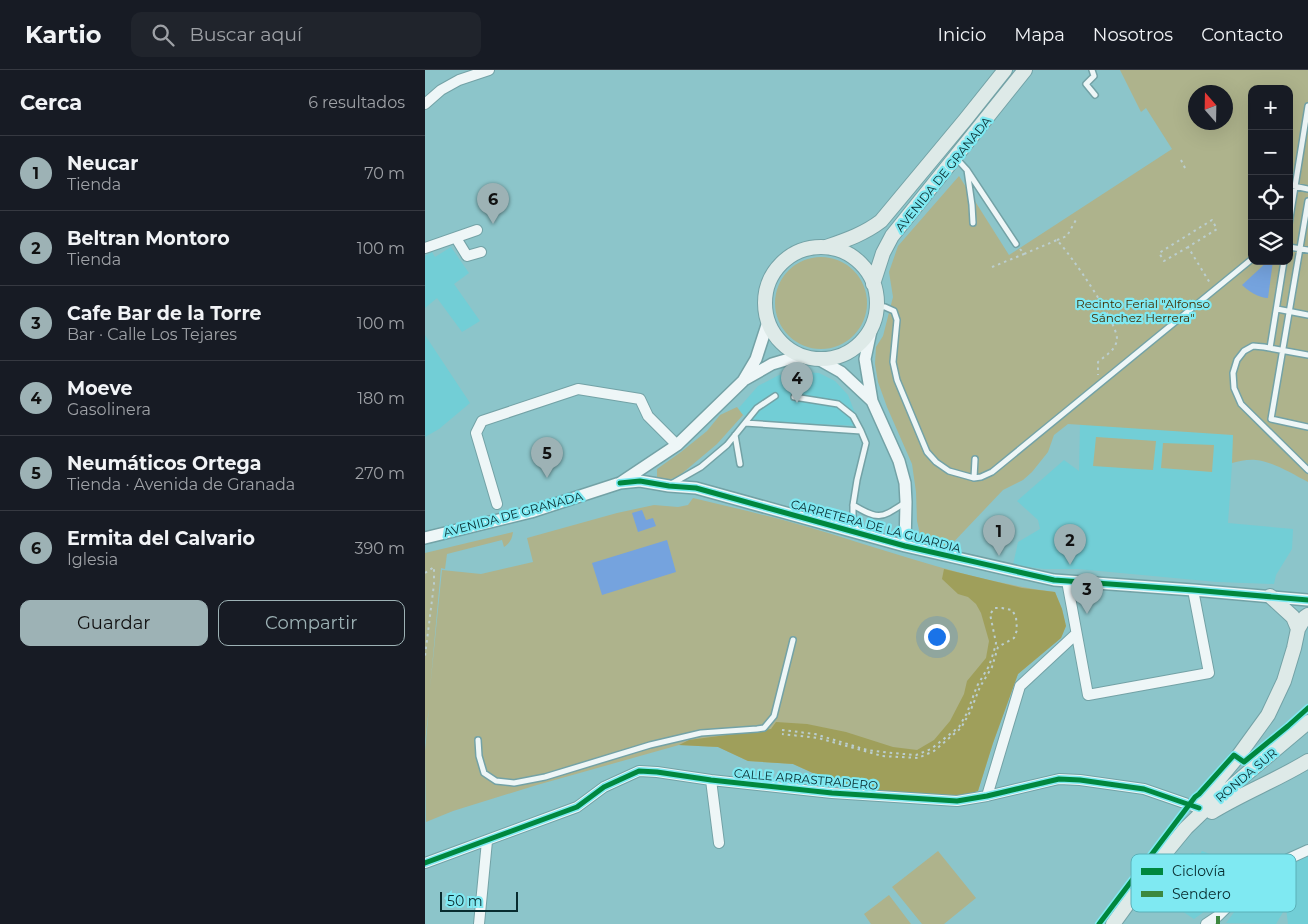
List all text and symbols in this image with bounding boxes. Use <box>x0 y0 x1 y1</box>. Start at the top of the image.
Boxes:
search box <box>131 12 481 57</box>
text: Kartio <box>25 20 101 49</box>
icon: search <box>149 21 177 49</box>
text: Buscar aquí <box>189 23 302 46</box>
text: Inicio <box>938 24 986 46</box>
text: Mapa <box>1014 24 1065 46</box>
text: Nosotros <box>1093 24 1173 46</box>
text: Contacto <box>1201 24 1283 46</box>
north arrow <box>1188 85 1233 130</box>
map controls <box>1248 85 1293 265</box>
button: + <box>1248 85 1293 130</box>
text: Cerca <box>20 90 82 115</box>
text: 6 resultados <box>308 93 405 112</box>
street label: AVENIDA DE GRANADA <box>892 113 994 235</box>
button: − <box>1248 130 1293 175</box>
text: Neucar <box>67 152 139 175</box>
text: 1 <box>33 164 39 183</box>
text: 70 m <box>364 164 405 183</box>
text: Tienda <box>67 175 121 194</box>
button: locate <box>1248 175 1293 220</box>
pin: 6 <box>477 183 509 224</box>
button: layers <box>1248 220 1293 265</box>
text: Beltran Montoro <box>67 227 230 250</box>
text: 2 <box>31 239 41 258</box>
text: 100 m <box>357 239 405 258</box>
text: Tienda <box>67 250 121 269</box>
park label: Recinto Ferial "Alfonso Sánchez Herrera" <box>1076 296 1210 325</box>
text: Cafe Bar de la Torre <box>67 302 261 325</box>
text: 3 <box>31 314 41 333</box>
text: 100 m <box>357 314 405 333</box>
text: Bar · Calle Los Tejares <box>67 325 237 344</box>
pin: 4 <box>781 362 813 403</box>
text: Moeve <box>67 377 132 400</box>
text: 4 <box>30 389 42 408</box>
text: 180 m <box>357 389 405 408</box>
text: Gasolinera <box>67 400 151 419</box>
pin: 5 <box>531 437 563 478</box>
text: Neumáticos Ortega <box>67 452 262 475</box>
text: 5 <box>31 464 41 483</box>
text: 270 m <box>355 464 405 483</box>
text: Tienda · Avenida de Granada <box>67 475 295 494</box>
street label: AVENIDA DE GRANADA <box>442 488 585 540</box>
street label: CARRETERA DE LA GUARDIA <box>789 496 963 556</box>
pin: 1 <box>983 515 1015 556</box>
pin: 2 <box>1054 524 1086 565</box>
text: Ermita del Calvario <box>67 527 255 550</box>
text: 6 <box>31 539 41 558</box>
text: 390 m <box>354 539 405 558</box>
text: Iglesia <box>67 550 118 569</box>
pin: 3 <box>1071 573 1103 614</box>
button: Guardar <box>20 600 208 646</box>
button: Compartir <box>218 600 405 646</box>
your location <box>924 624 950 650</box>
street label: RONDA SUR <box>1212 745 1280 805</box>
street label: CALLE ARRASTRADERO <box>733 765 879 793</box>
legend <box>1131 854 1296 912</box>
text: Ciclovía <box>1172 862 1225 880</box>
text: Sendero <box>1172 885 1231 903</box>
scale bar <box>440 889 517 912</box>
text: 50 m <box>447 892 483 910</box>

